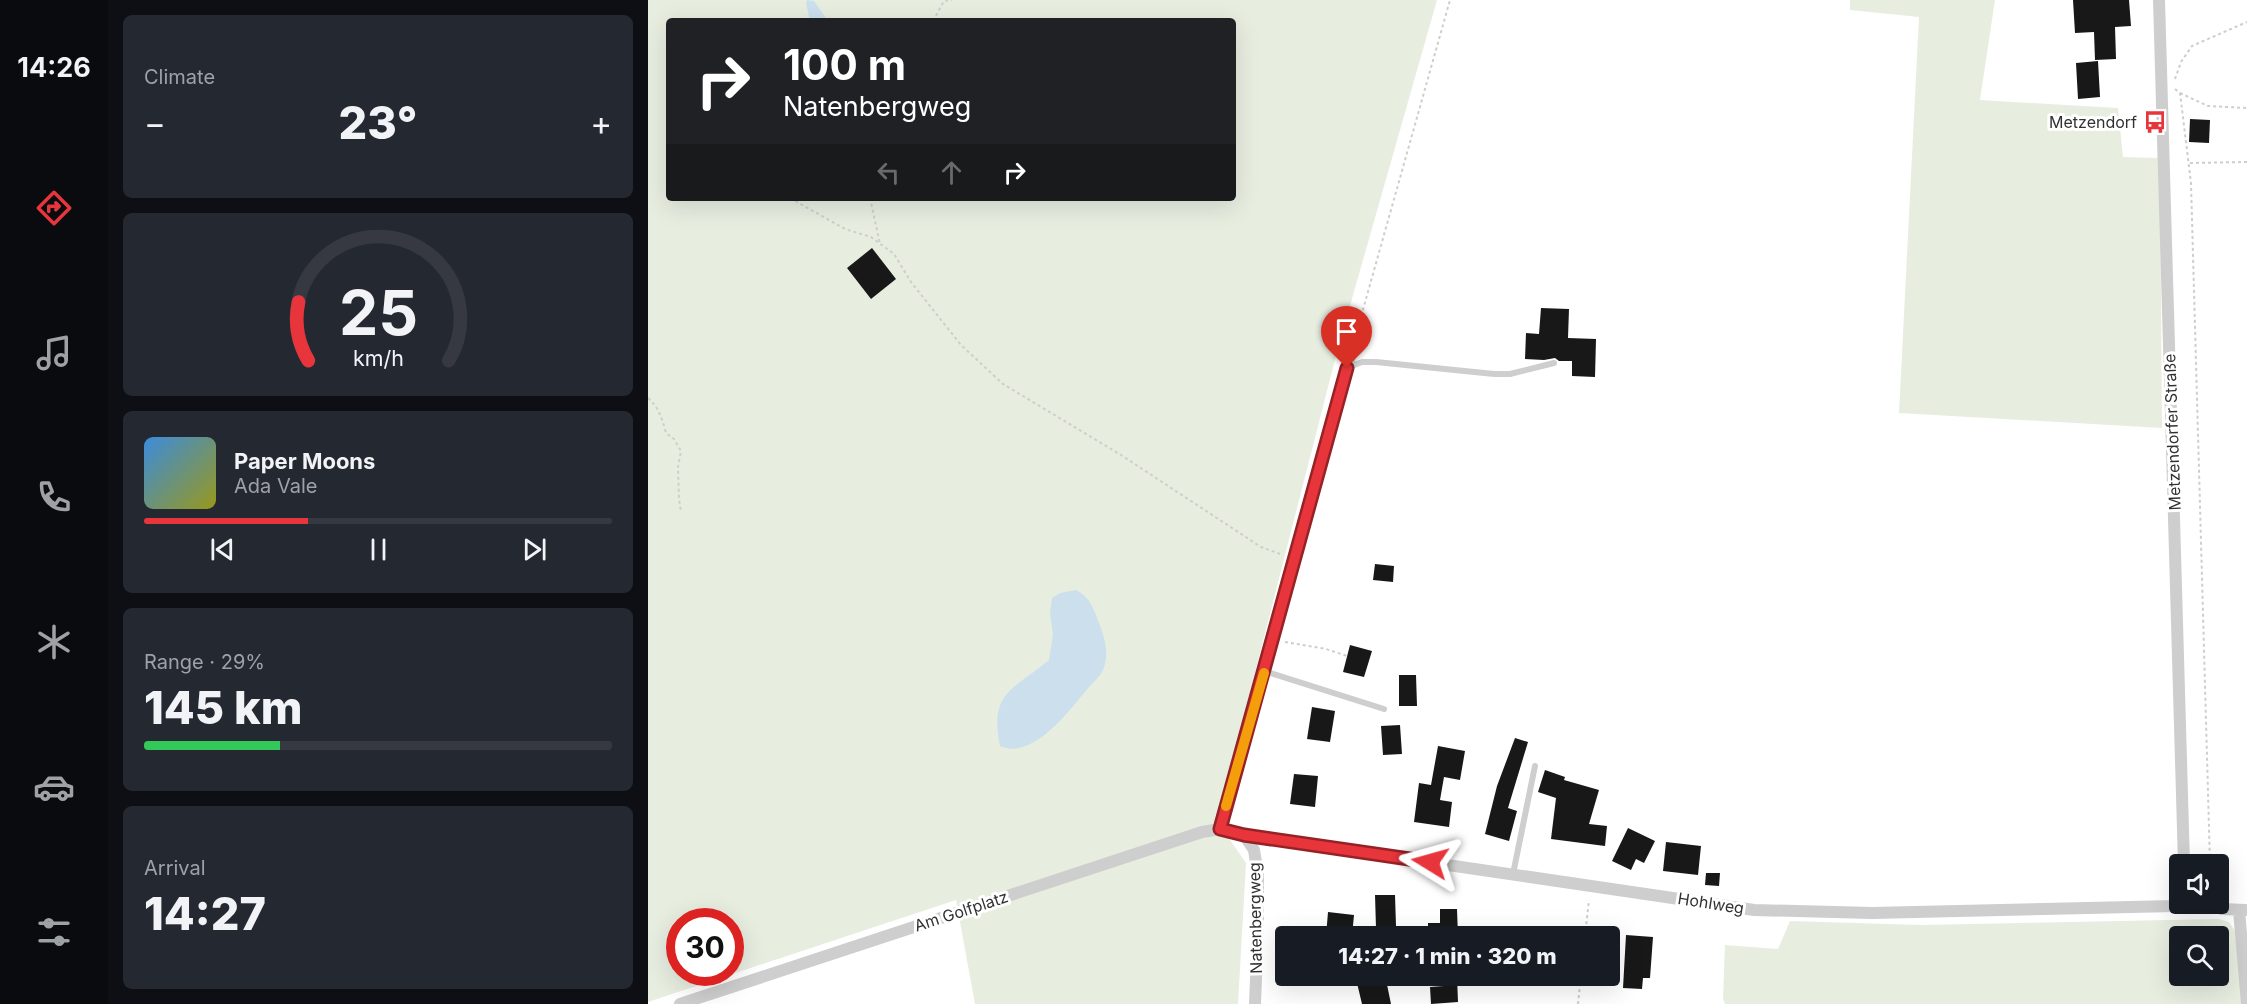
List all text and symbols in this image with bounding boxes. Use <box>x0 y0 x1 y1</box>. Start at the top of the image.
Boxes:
text: 100 m <box>783 39 906 90</box>
icon: right <box>684 42 762 120</box>
text: 14:26 <box>17 51 91 84</box>
text: Climate <box>144 65 215 89</box>
text: Natenbergweg <box>783 90 971 123</box>
text: 23° <box>339 95 417 150</box>
text: − <box>144 103 166 143</box>
text: + <box>590 103 612 143</box>
bus stop icon: Metzendorf <box>2142 109 2168 135</box>
place label: Metzendorf <box>2049 112 2137 132</box>
icon: left <box>872 156 905 189</box>
icon: ahead <box>935 156 968 189</box>
icon: right <box>998 156 1031 189</box>
icon: directions <box>33 187 75 229</box>
text: 25 <box>338 275 418 350</box>
pin <box>1321 306 1372 368</box>
icon: arrive <box>1330 315 1363 348</box>
icon: music <box>33 332 75 374</box>
text: km/h <box>353 346 403 372</box>
street label: Metzendorfer Straße <box>2159 353 2185 511</box>
text: Paper Moons <box>234 448 375 474</box>
text: Ada Vale <box>234 474 317 498</box>
icon: phone <box>33 476 75 518</box>
icon: previous <box>206 533 239 566</box>
icon: pause <box>362 533 395 566</box>
icon: next <box>518 533 551 566</box>
icon: climate <box>33 621 75 663</box>
text: Range · 29% <box>144 650 265 674</box>
text: 145 km <box>144 680 302 735</box>
icon: car <box>33 766 75 808</box>
position arrow <box>1398 830 1462 894</box>
map controls <box>2169 854 2229 986</box>
button: sound <box>2169 854 2229 914</box>
text: Arrival <box>144 856 206 880</box>
street label: Natenbergweg <box>1244 862 1266 974</box>
text: 14:27 <box>144 886 266 941</box>
street label: Am Golfplatz <box>911 886 1011 936</box>
street label: Hohlweg <box>1676 888 1746 918</box>
speed limit sign: 30 <box>666 908 744 986</box>
icon: filters <box>33 911 75 953</box>
button: search <box>2169 926 2229 986</box>
text: 14:27 · 1 min · 320 m <box>1338 943 1557 969</box>

